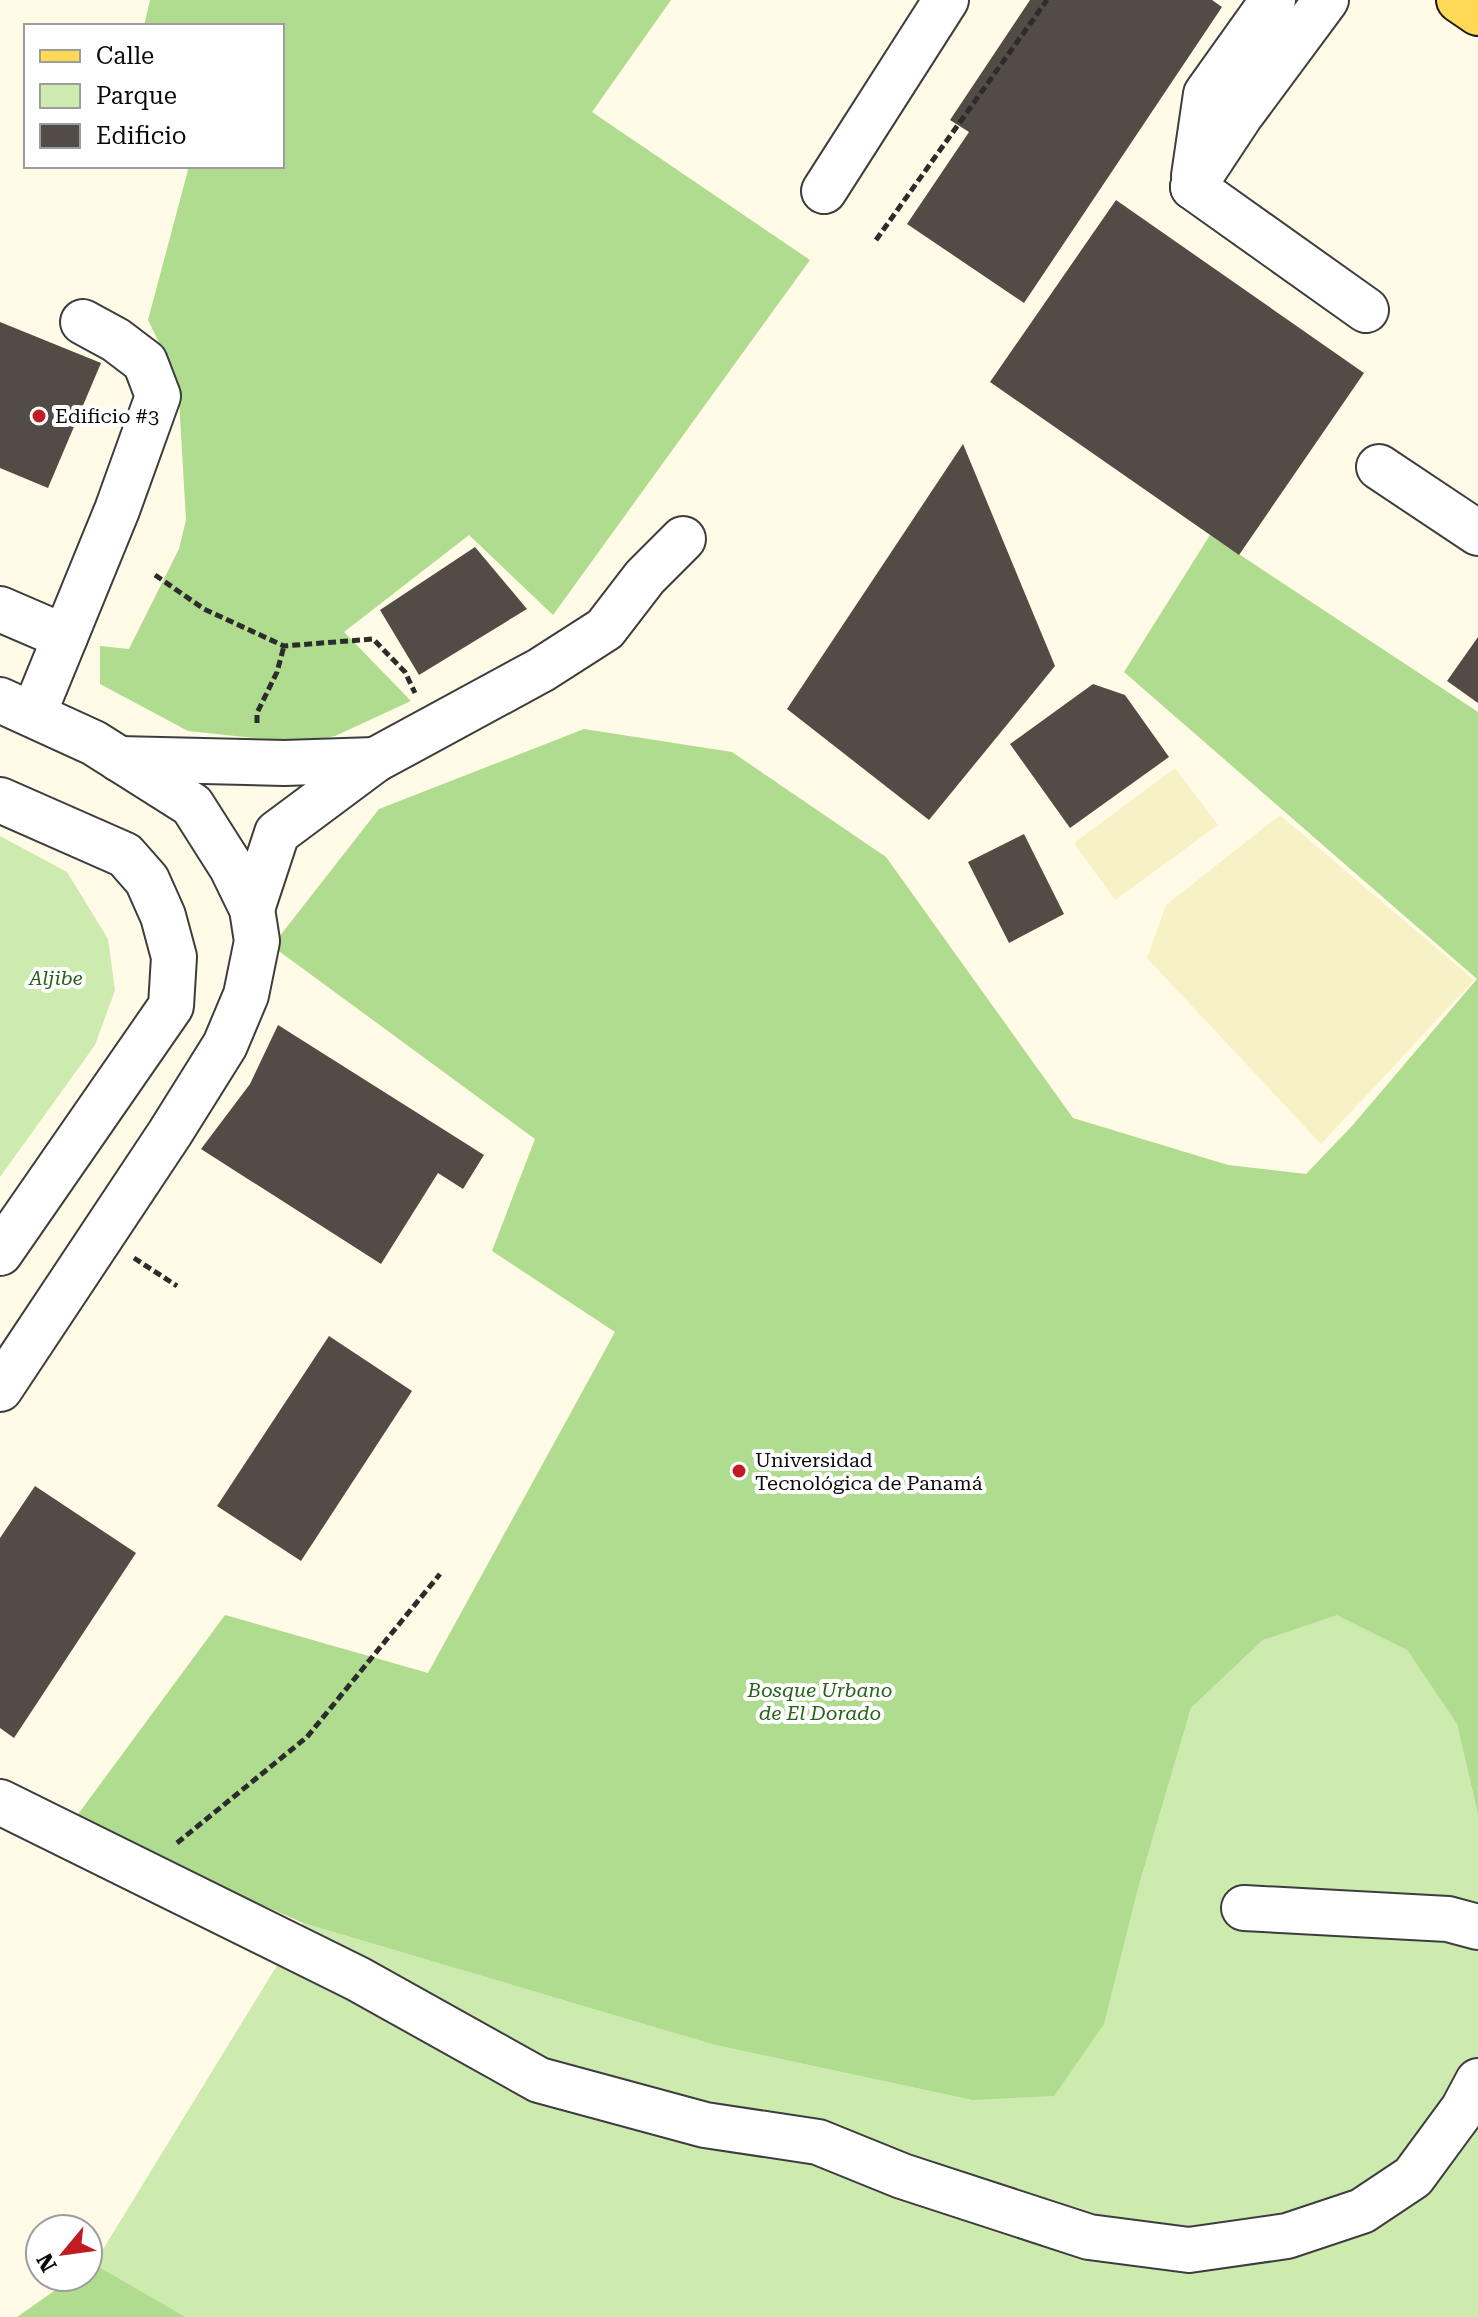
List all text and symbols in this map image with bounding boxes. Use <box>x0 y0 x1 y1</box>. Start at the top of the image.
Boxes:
legend <box>24 24 284 168</box>
text: Calle <box>96 42 154 70</box>
text: Parque <box>96 82 177 110</box>
text: Edificio <box>96 122 187 150</box>
place label: Edificio #3 <box>55 404 159 428</box>
marker: Edificio #3 <box>30 407 48 425</box>
park label: Aljibe <box>28 966 83 990</box>
place label: Universidad Tecnológica de Panamá <box>755 1448 983 1495</box>
marker: Universidad Tecnológica de Panamá <box>730 1462 748 1480</box>
park label: Bosque Urbano de El Dorado <box>746 1678 893 1725</box>
north arrow <box>24 2213 104 2293</box>
text: N <box>32 2249 62 2276</box>

